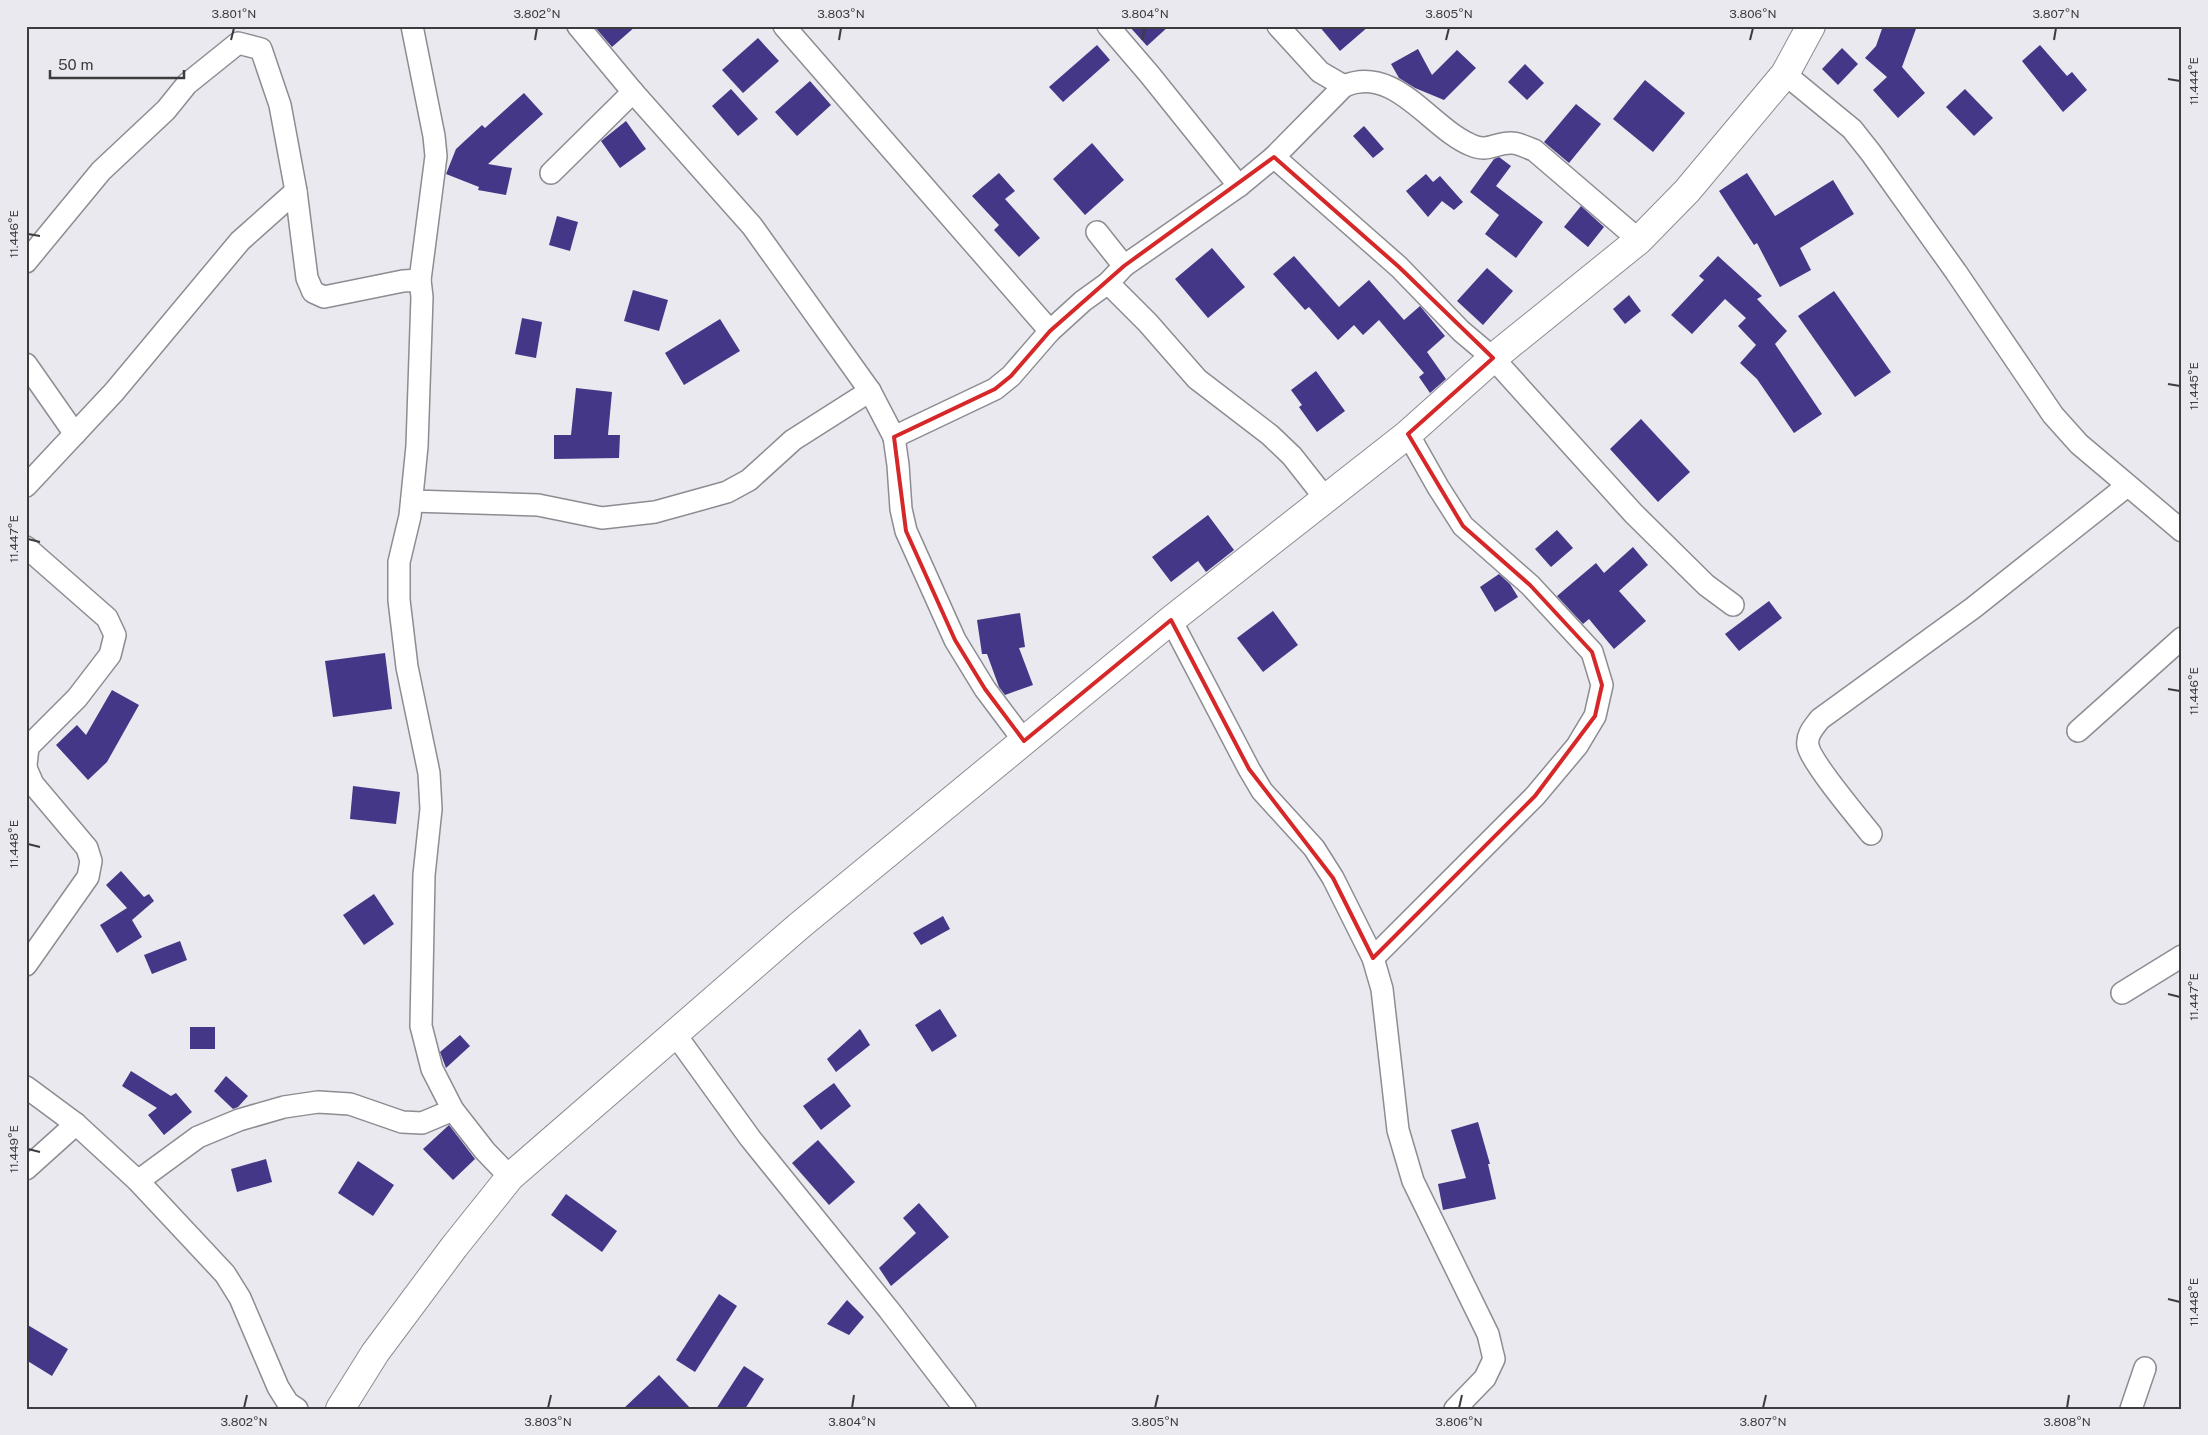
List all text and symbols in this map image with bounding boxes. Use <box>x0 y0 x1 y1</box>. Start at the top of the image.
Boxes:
text: 3.801°N <box>212 7 256 21</box>
text: 3.802°N <box>513 7 561 21</box>
text: 3.803°N <box>817 7 865 21</box>
text: 3.804°N <box>1121 7 1169 21</box>
text: 3.805°N <box>1425 7 1473 21</box>
text: 3.806°N <box>1729 7 1777 21</box>
text: 3.807°N <box>2033 7 2079 21</box>
scale bar <box>50 48 184 80</box>
text: 50 m <box>58 56 93 73</box>
text: 11.444°E <box>2187 57 2201 105</box>
text: 11.446°E <box>7 210 21 258</box>
text: 11.445°E <box>2187 362 2201 410</box>
text: 11.447°E <box>7 515 21 563</box>
text: 11.446°E <box>2187 667 2201 715</box>
text: 11.448°E <box>7 820 21 868</box>
text: 11.447°E <box>2187 973 2201 1021</box>
text: 11.449°E <box>7 1125 21 1173</box>
text: 11.448°E <box>2187 1278 2201 1326</box>
text: 3.802°N <box>220 1415 268 1429</box>
text: 3.803°N <box>524 1415 572 1429</box>
text: 3.804°N <box>828 1415 876 1429</box>
text: 3.805°N <box>1131 1415 1179 1429</box>
text: 3.806°N <box>1435 1415 1483 1429</box>
text: 3.807°N <box>1740 1415 1786 1429</box>
text: 3.808°N <box>2043 1415 2091 1429</box>

